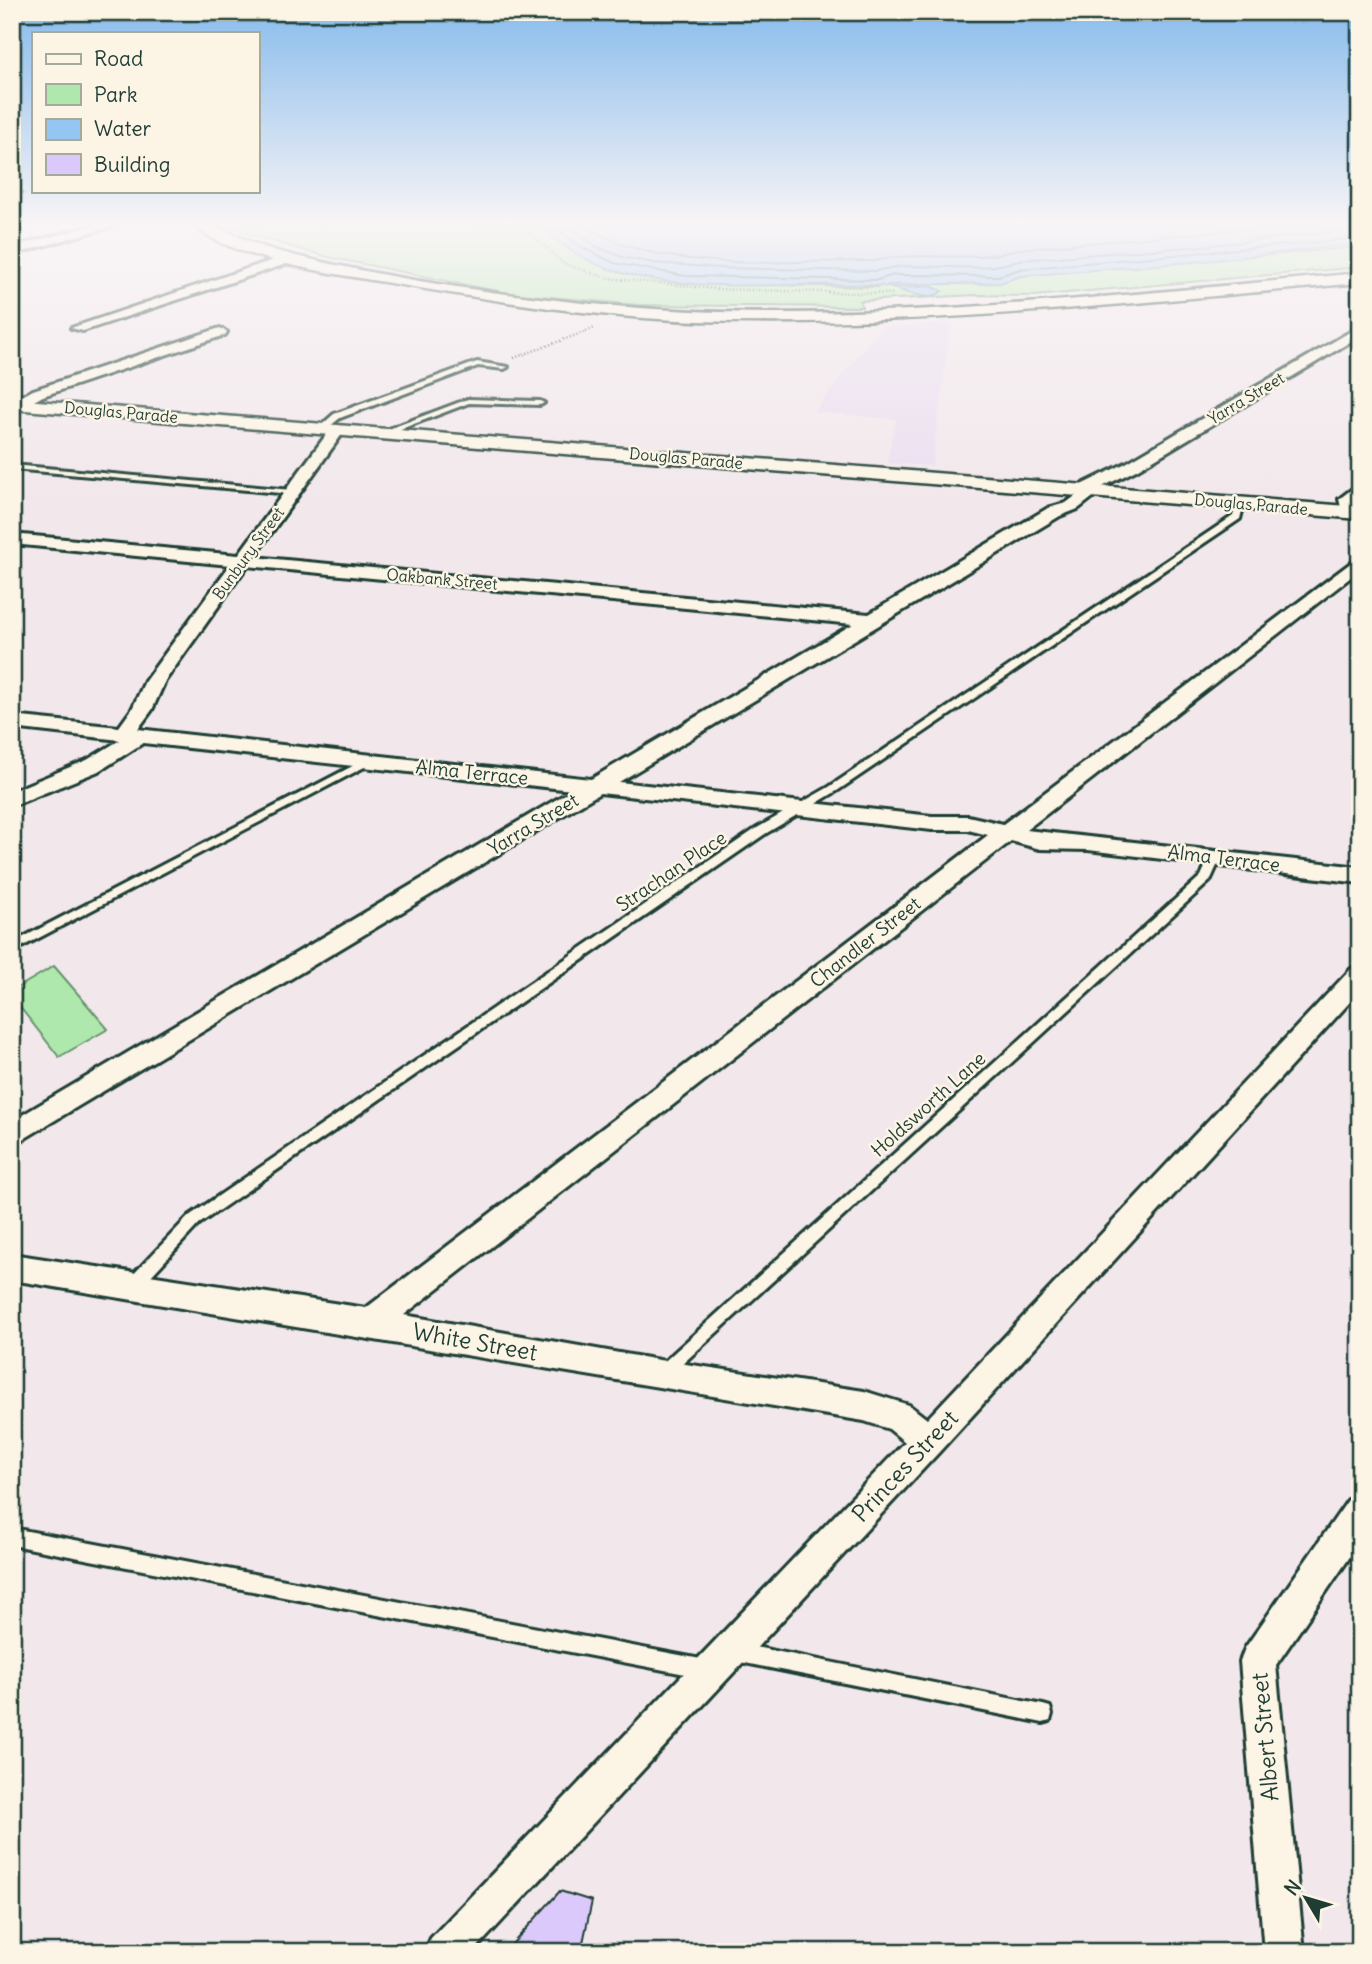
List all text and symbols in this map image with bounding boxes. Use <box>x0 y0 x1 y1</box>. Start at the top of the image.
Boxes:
legend <box>32 32 259 192</box>
text: Road <box>94 45 143 72</box>
text: Park <box>94 81 137 108</box>
text: Water <box>94 115 152 142</box>
text: Building <box>94 151 170 178</box>
street label: Yarra Street <box>1204 367 1288 429</box>
street label: Douglas Parade <box>63 397 179 427</box>
street label: Douglas Parade <box>628 443 744 473</box>
street label: Douglas Parade <box>1193 489 1309 519</box>
street label: Bunbury Street <box>208 502 289 603</box>
street label: Oakbank Street <box>386 564 499 594</box>
street label: Alma Terrace <box>415 754 529 790</box>
street label: Yarra Street <box>483 788 583 860</box>
street label: Strachan Place <box>611 825 731 917</box>
street label: Alma Terrace <box>1166 839 1282 877</box>
street label: Chandler Street <box>805 891 925 993</box>
street label: Holdsworth Lane <box>866 1046 990 1162</box>
street label: White Street <box>410 1316 540 1367</box>
street label: Princes Street <box>845 1403 964 1528</box>
street label: Albert Street <box>1244 1671 1285 1803</box>
north arrow <box>1270 1862 1340 1932</box>
text: N <box>1279 1875 1306 1900</box>

